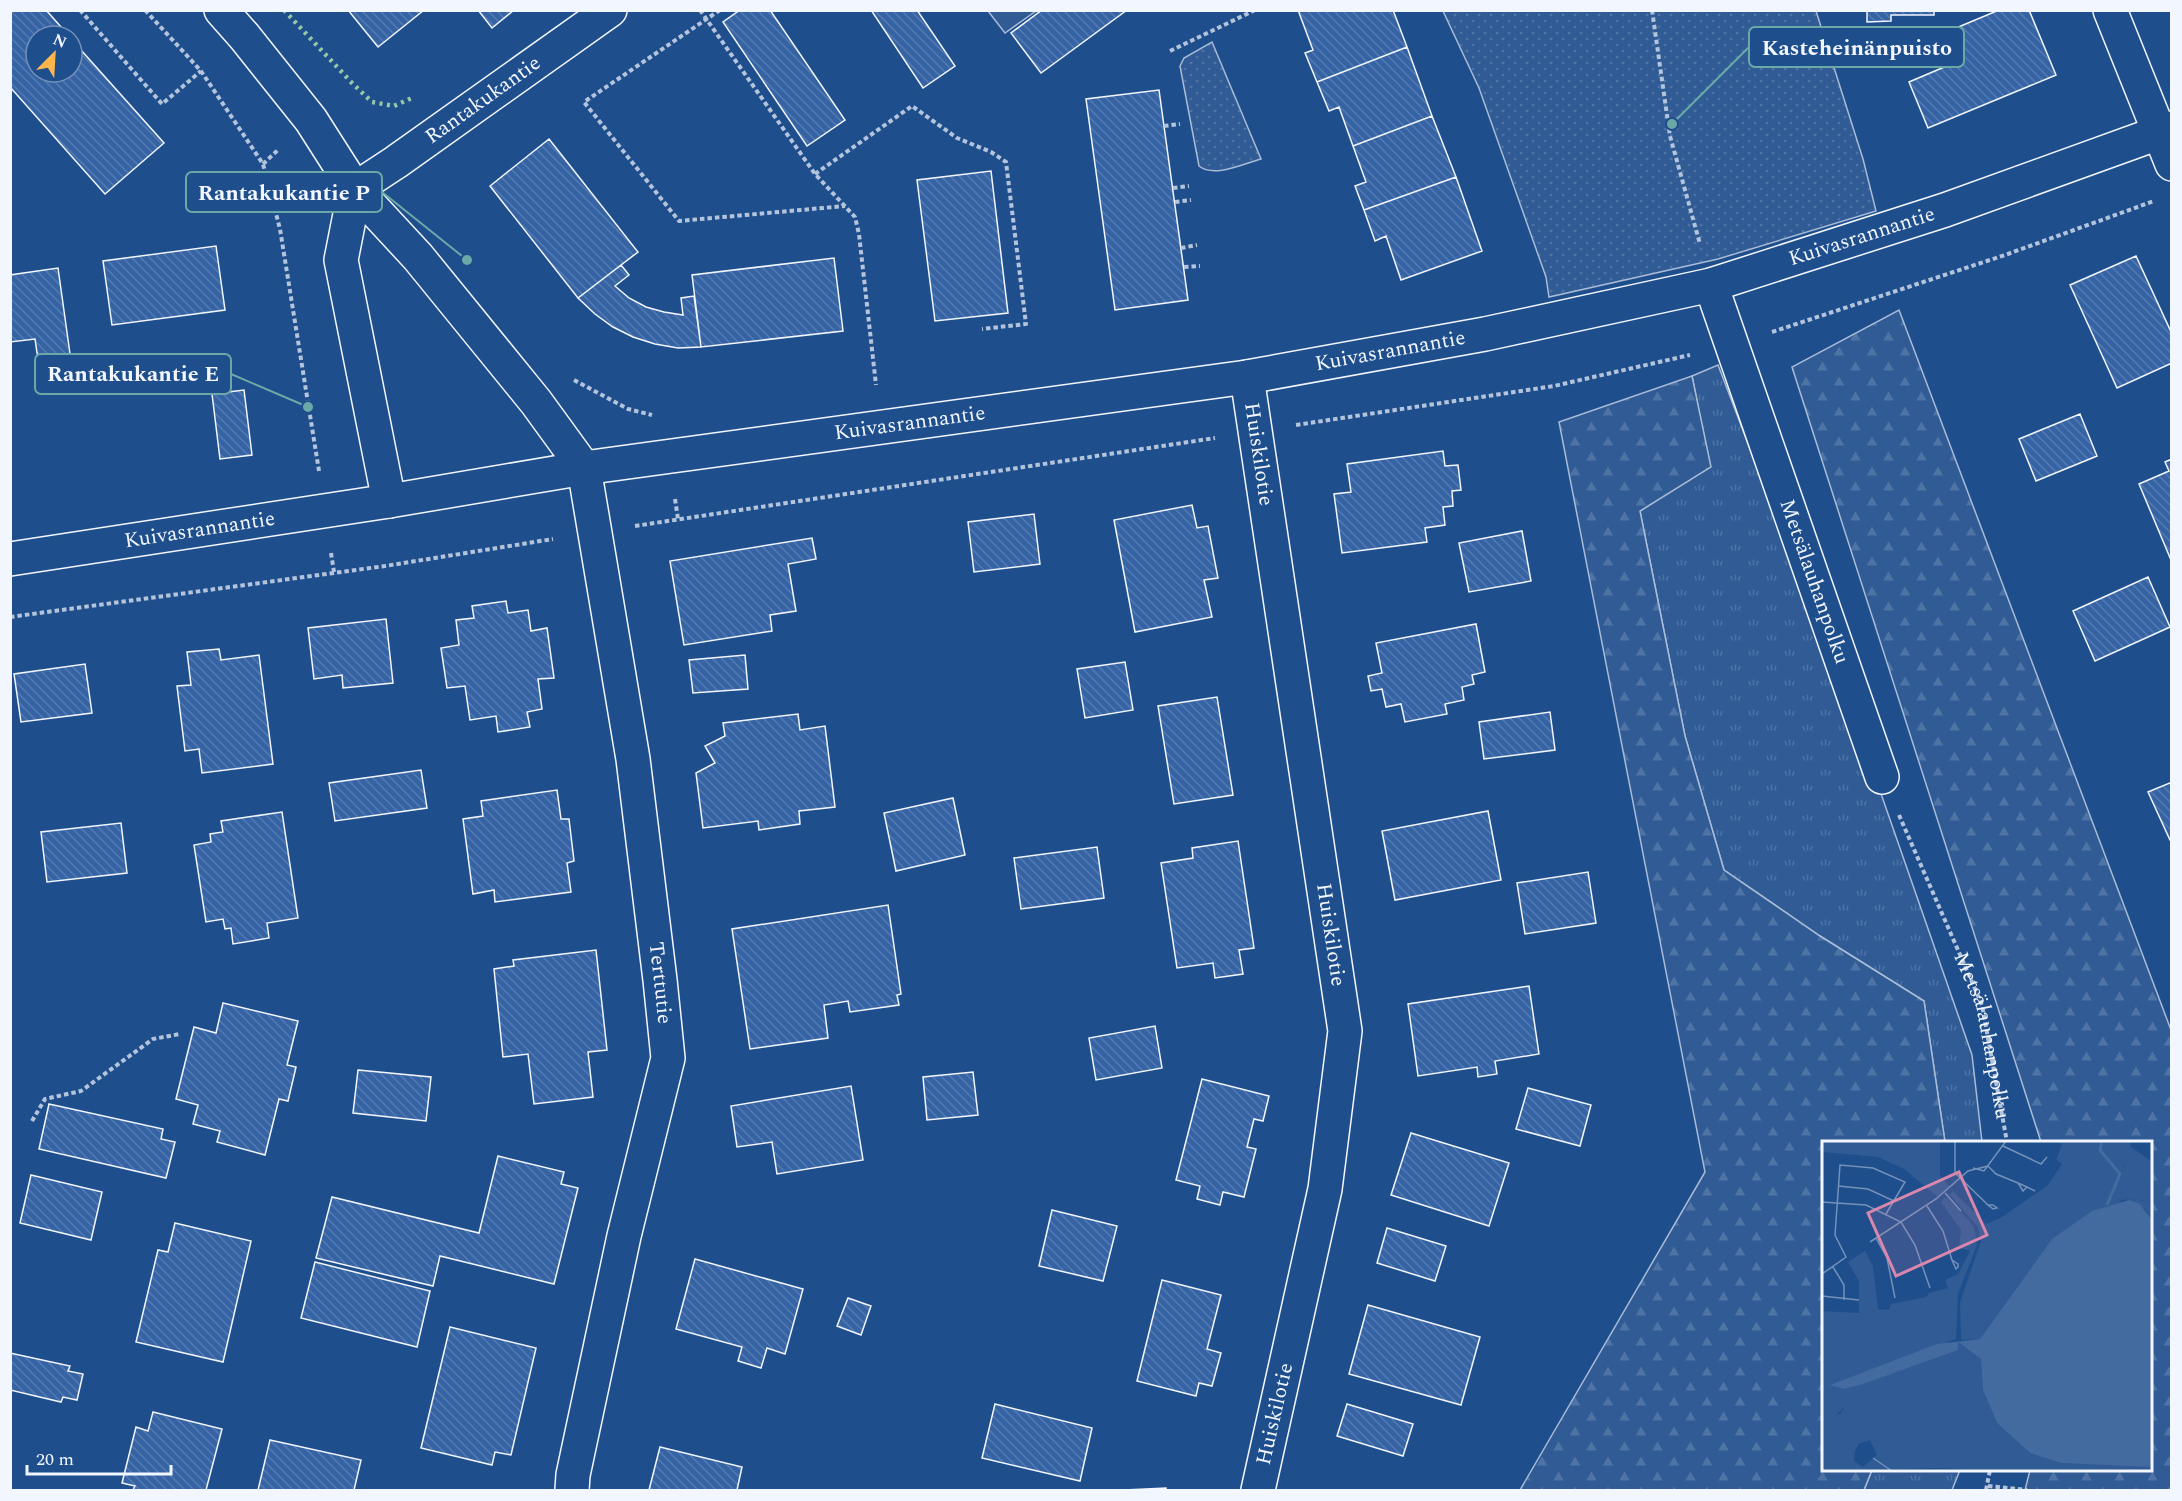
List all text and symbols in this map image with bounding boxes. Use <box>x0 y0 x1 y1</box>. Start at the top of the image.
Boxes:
north arrow <box>24 24 84 84</box>
callout: Kasteheinänpuisto <box>1749 27 1964 67</box>
text: N <box>49 28 71 55</box>
text: Kasteheinänpuisto <box>1762 32 1952 65</box>
street label: Rantakukantie <box>419 48 548 152</box>
callout: Rantakukantie P <box>186 172 382 212</box>
text: Rantakukantie P <box>198 177 370 210</box>
street label: Kuivasrannantie <box>1785 198 1939 275</box>
street label: Kuivasrannantie <box>1313 322 1468 380</box>
callout: Rantakukantie E <box>35 354 231 394</box>
text: Rantakukantie E <box>47 358 219 391</box>
street label: Kuivasrannantie <box>832 397 987 449</box>
street label: Huiskilotie <box>1235 400 1282 508</box>
street label: Metsälauhanpolku <box>1771 495 1858 669</box>
street label: Kuivasrannantie <box>122 503 277 557</box>
street label: Huiskilotie <box>1307 881 1354 989</box>
street label: Terttutie <box>639 940 680 1026</box>
street label: Metsälauhanpolku <box>1945 947 2019 1122</box>
inset map <box>1822 1141 2152 1471</box>
street label: Huiskilotie <box>1248 1360 1302 1468</box>
scale bar <box>27 1438 171 1476</box>
text: 20 m <box>36 1446 74 1473</box>

